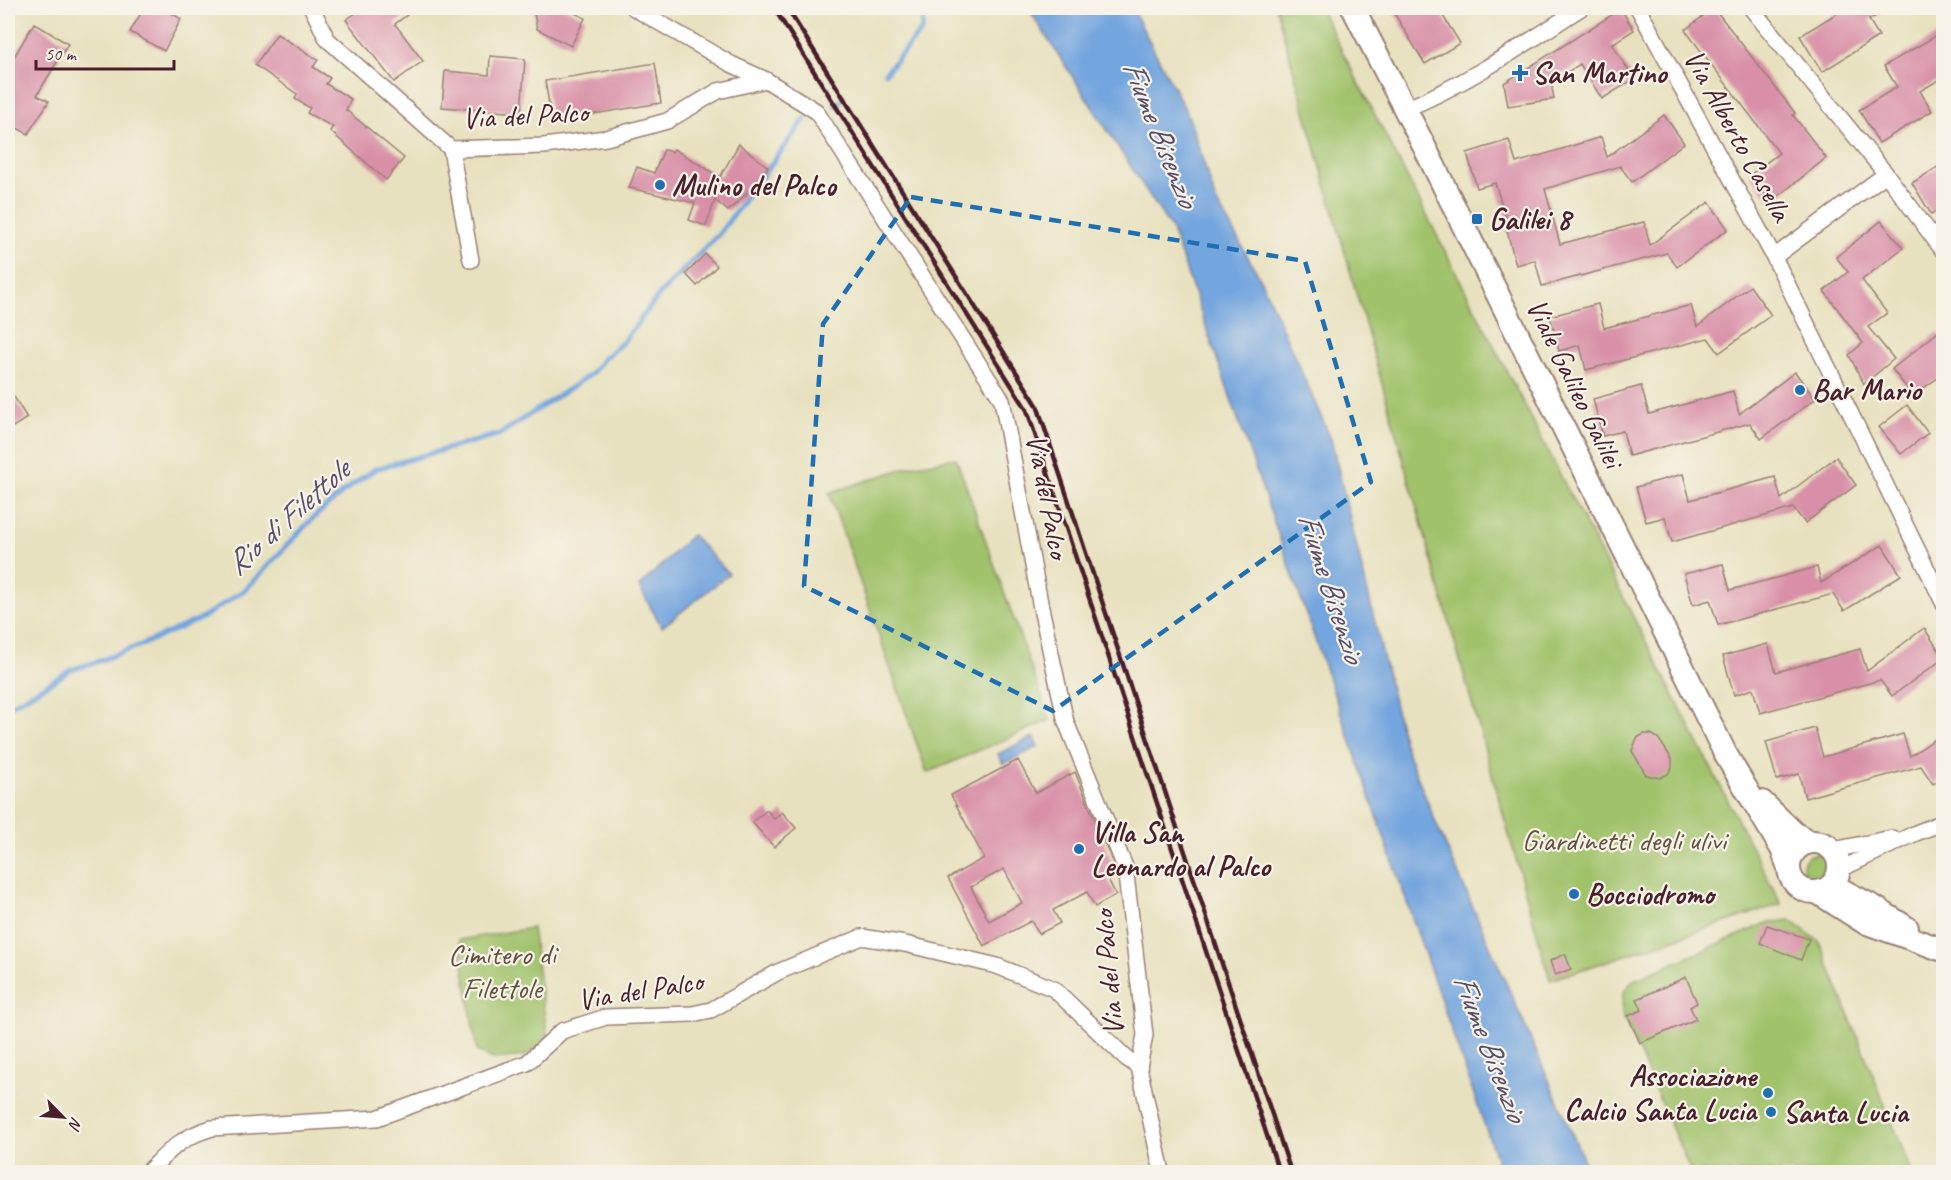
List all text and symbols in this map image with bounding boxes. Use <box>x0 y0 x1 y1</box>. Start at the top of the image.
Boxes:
scale bar <box>36 33 174 71</box>
street label: Via Alberto Casella <box>1675 42 1802 229</box>
text: 50 m <box>45 43 78 65</box>
water label: Fiume Bisenzio <box>1113 54 1210 217</box>
place label: San Martino <box>1532 54 1669 92</box>
marker: San Martino <box>1513 66 1527 80</box>
street label: Via del Palco <box>461 93 592 137</box>
place label: Mulino del Palco <box>672 166 838 204</box>
marker: Mulino del Palco <box>653 178 667 192</box>
place label: Galilei 8 <box>1489 200 1574 238</box>
marker: Galilei 8 <box>1470 212 1484 226</box>
street label: Viale Galileo Galilei <box>1518 292 1634 477</box>
place label: Bar Mario <box>1812 371 1923 409</box>
marker: Bar Mario <box>1793 383 1807 397</box>
street label: Via del Palco <box>1017 431 1079 565</box>
water label: Rio di Filettole <box>217 448 361 584</box>
water label: Fiume Bisenzio <box>1288 507 1376 671</box>
place label: Villa San Leonardo al Palco <box>1091 813 1272 885</box>
park label: Giardinetti degli ulivi <box>1522 821 1730 859</box>
marker: Villa San Leonardo al Palco <box>1072 842 1086 856</box>
place label: Bocciodromo <box>1586 875 1717 913</box>
marker: Bocciodromo <box>1567 887 1581 901</box>
street label: Via del Palco <box>1083 905 1132 1037</box>
park label: Cimitero di Filettole <box>448 935 559 1007</box>
street label: Via del Palco <box>575 961 708 1019</box>
water label: Fiume Bisenzio <box>1444 968 1539 1131</box>
place label: Associazione Calcio Santa Lucia <box>1564 1057 1759 1129</box>
marker: Associazione Calcio Santa Lucia <box>1761 1086 1775 1100</box>
north arrow <box>33 1087 93 1147</box>
place label: Santa Lucia <box>1783 1093 1910 1131</box>
marker: Santa Lucia <box>1764 1105 1778 1119</box>
text: N <box>63 1114 87 1134</box>

